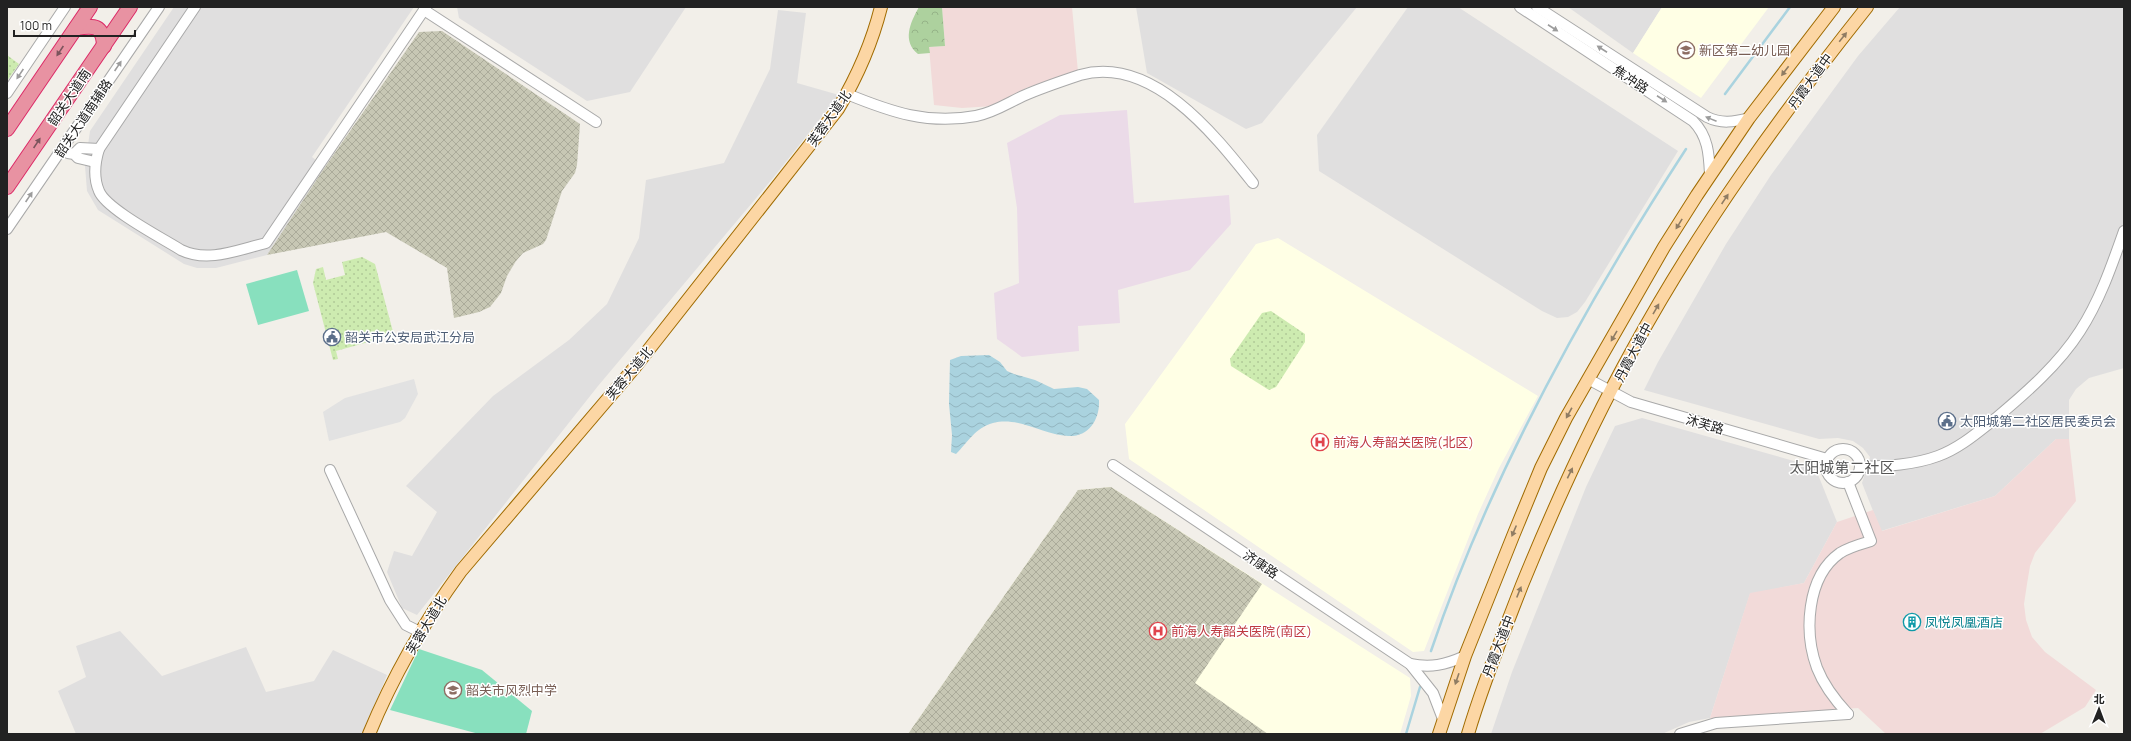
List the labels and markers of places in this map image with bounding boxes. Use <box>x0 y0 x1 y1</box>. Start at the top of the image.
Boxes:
school or university icon: 新区第二幼儿园 <box>1676 40 1696 60</box>
place label: 新区第二幼儿园 <box>1699 41 1790 59</box>
public building icon: 韶关市公安局武江分局 <box>322 327 342 347</box>
place label: 韶关市公安局武江分局 <box>345 328 475 346</box>
public building icon: 太阳城第二社区居民委员会 <box>1937 411 1957 431</box>
place label: 太阳城第二社区居民委员会 <box>1960 412 2116 430</box>
hospital icon: 前海人寿韶关医院(北区) <box>1310 432 1330 452</box>
place label: 前海人寿韶关医院(北区) <box>1333 433 1474 451</box>
building icon: 凤悦凤凰酒店 <box>1902 612 1922 632</box>
place label: 凤悦凤凰酒店 <box>1925 613 2003 631</box>
hospital icon: 前海人寿韶关医院(南区) <box>1148 621 1168 641</box>
place label: 前海人寿韶关医院(南区) <box>1171 622 1312 640</box>
school or university icon: 韶关市风烈中学 <box>443 680 463 700</box>
place label: 韶关市风烈中学 <box>466 681 557 699</box>

